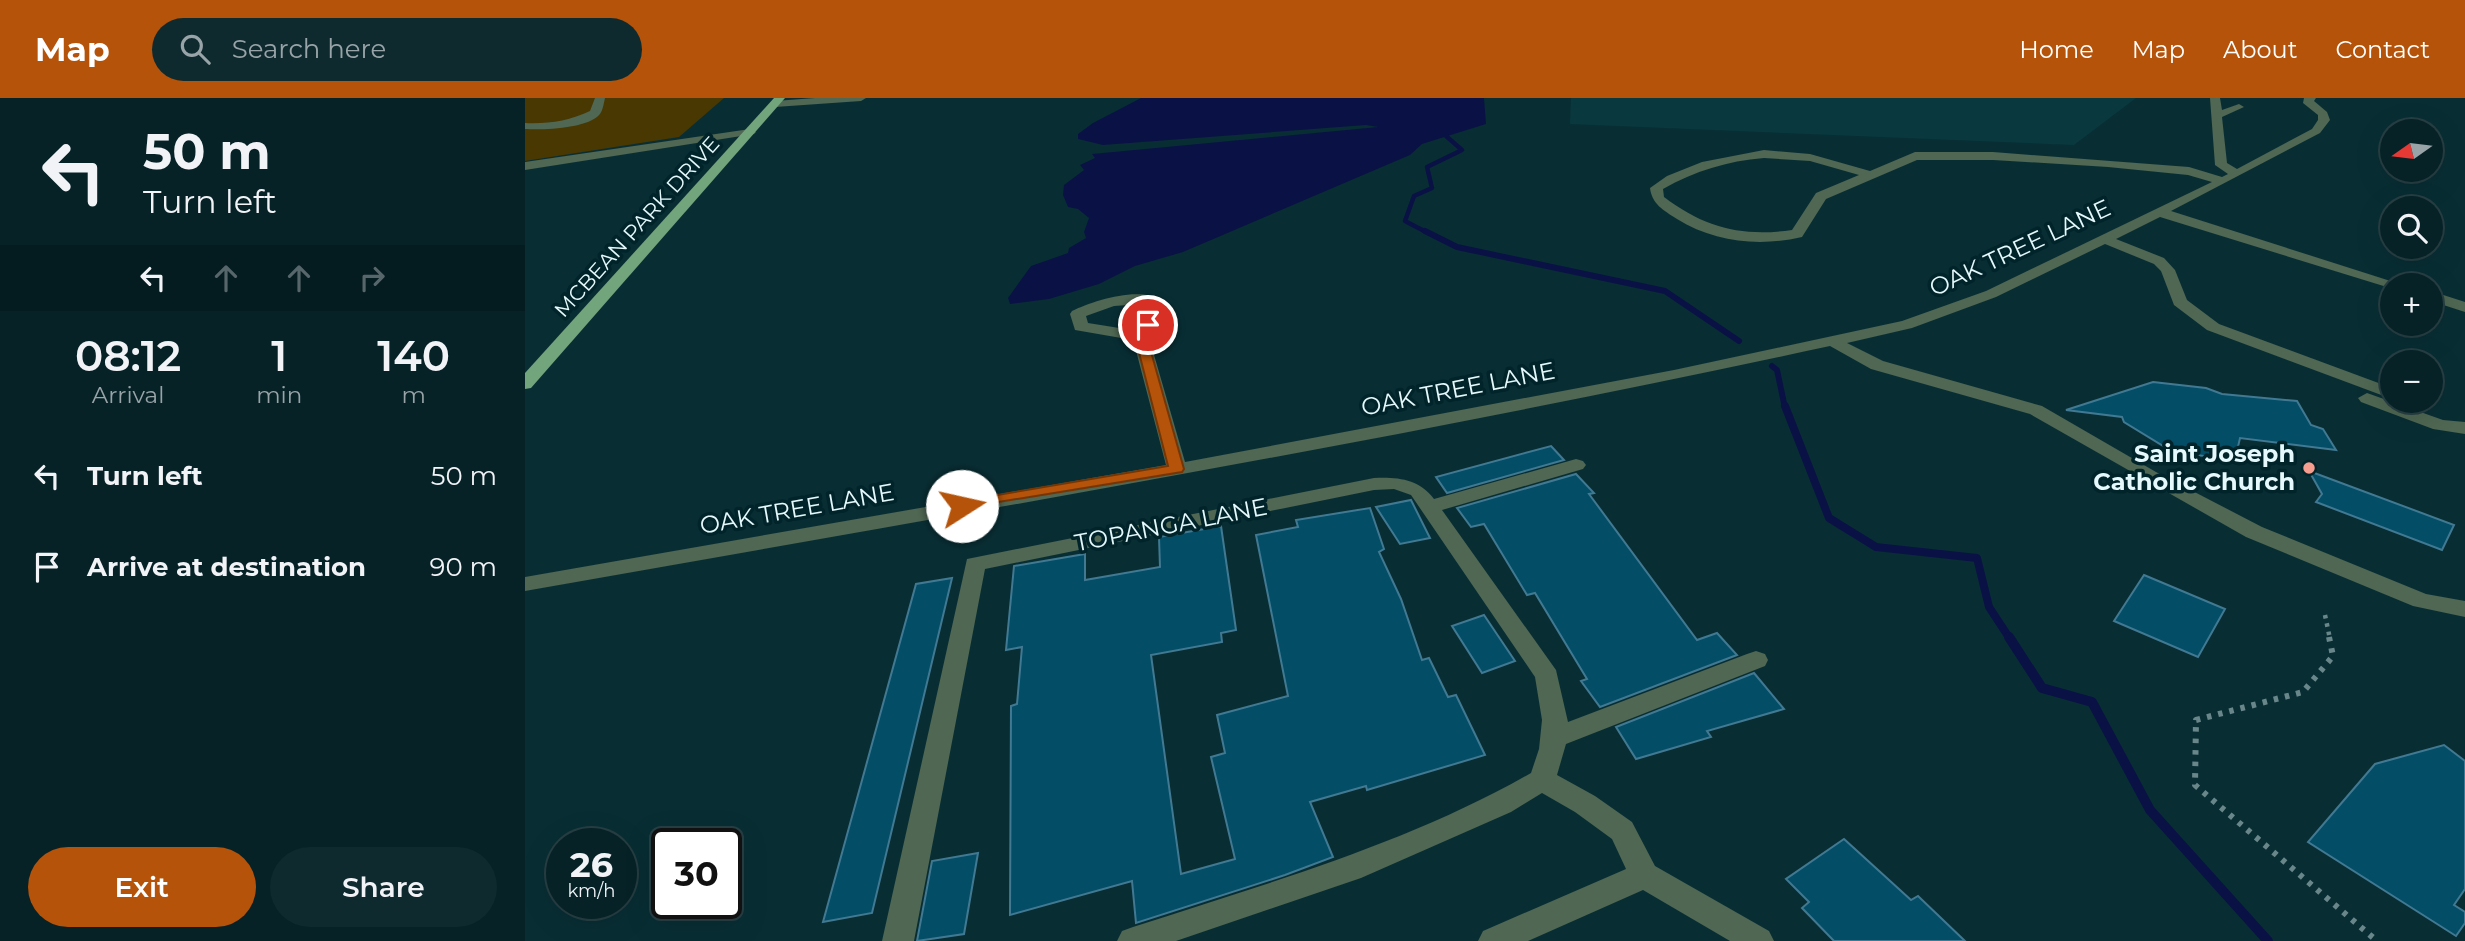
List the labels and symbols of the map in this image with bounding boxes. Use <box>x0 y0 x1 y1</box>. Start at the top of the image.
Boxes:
north arrow <box>2380 119 2443 182</box>
street label: MCBEAN PARK DRIVE <box>549 131 724 322</box>
street label: OAK TREE LANE <box>1924 193 2115 302</box>
pin <box>1118 295 1178 355</box>
street label: OAK TREE LANE <box>1358 355 1557 422</box>
place label: Saint Joseph Catholic Church <box>2093 439 2295 496</box>
marker: Saint Joseph Catholic Church <box>2301 460 2317 476</box>
position arrow <box>925 469 999 543</box>
street label: OAK TREE LANE <box>697 477 896 540</box>
street label: TOPANGA LANE <box>1072 492 1270 557</box>
speed limit sign: 30 <box>651 828 742 919</box>

